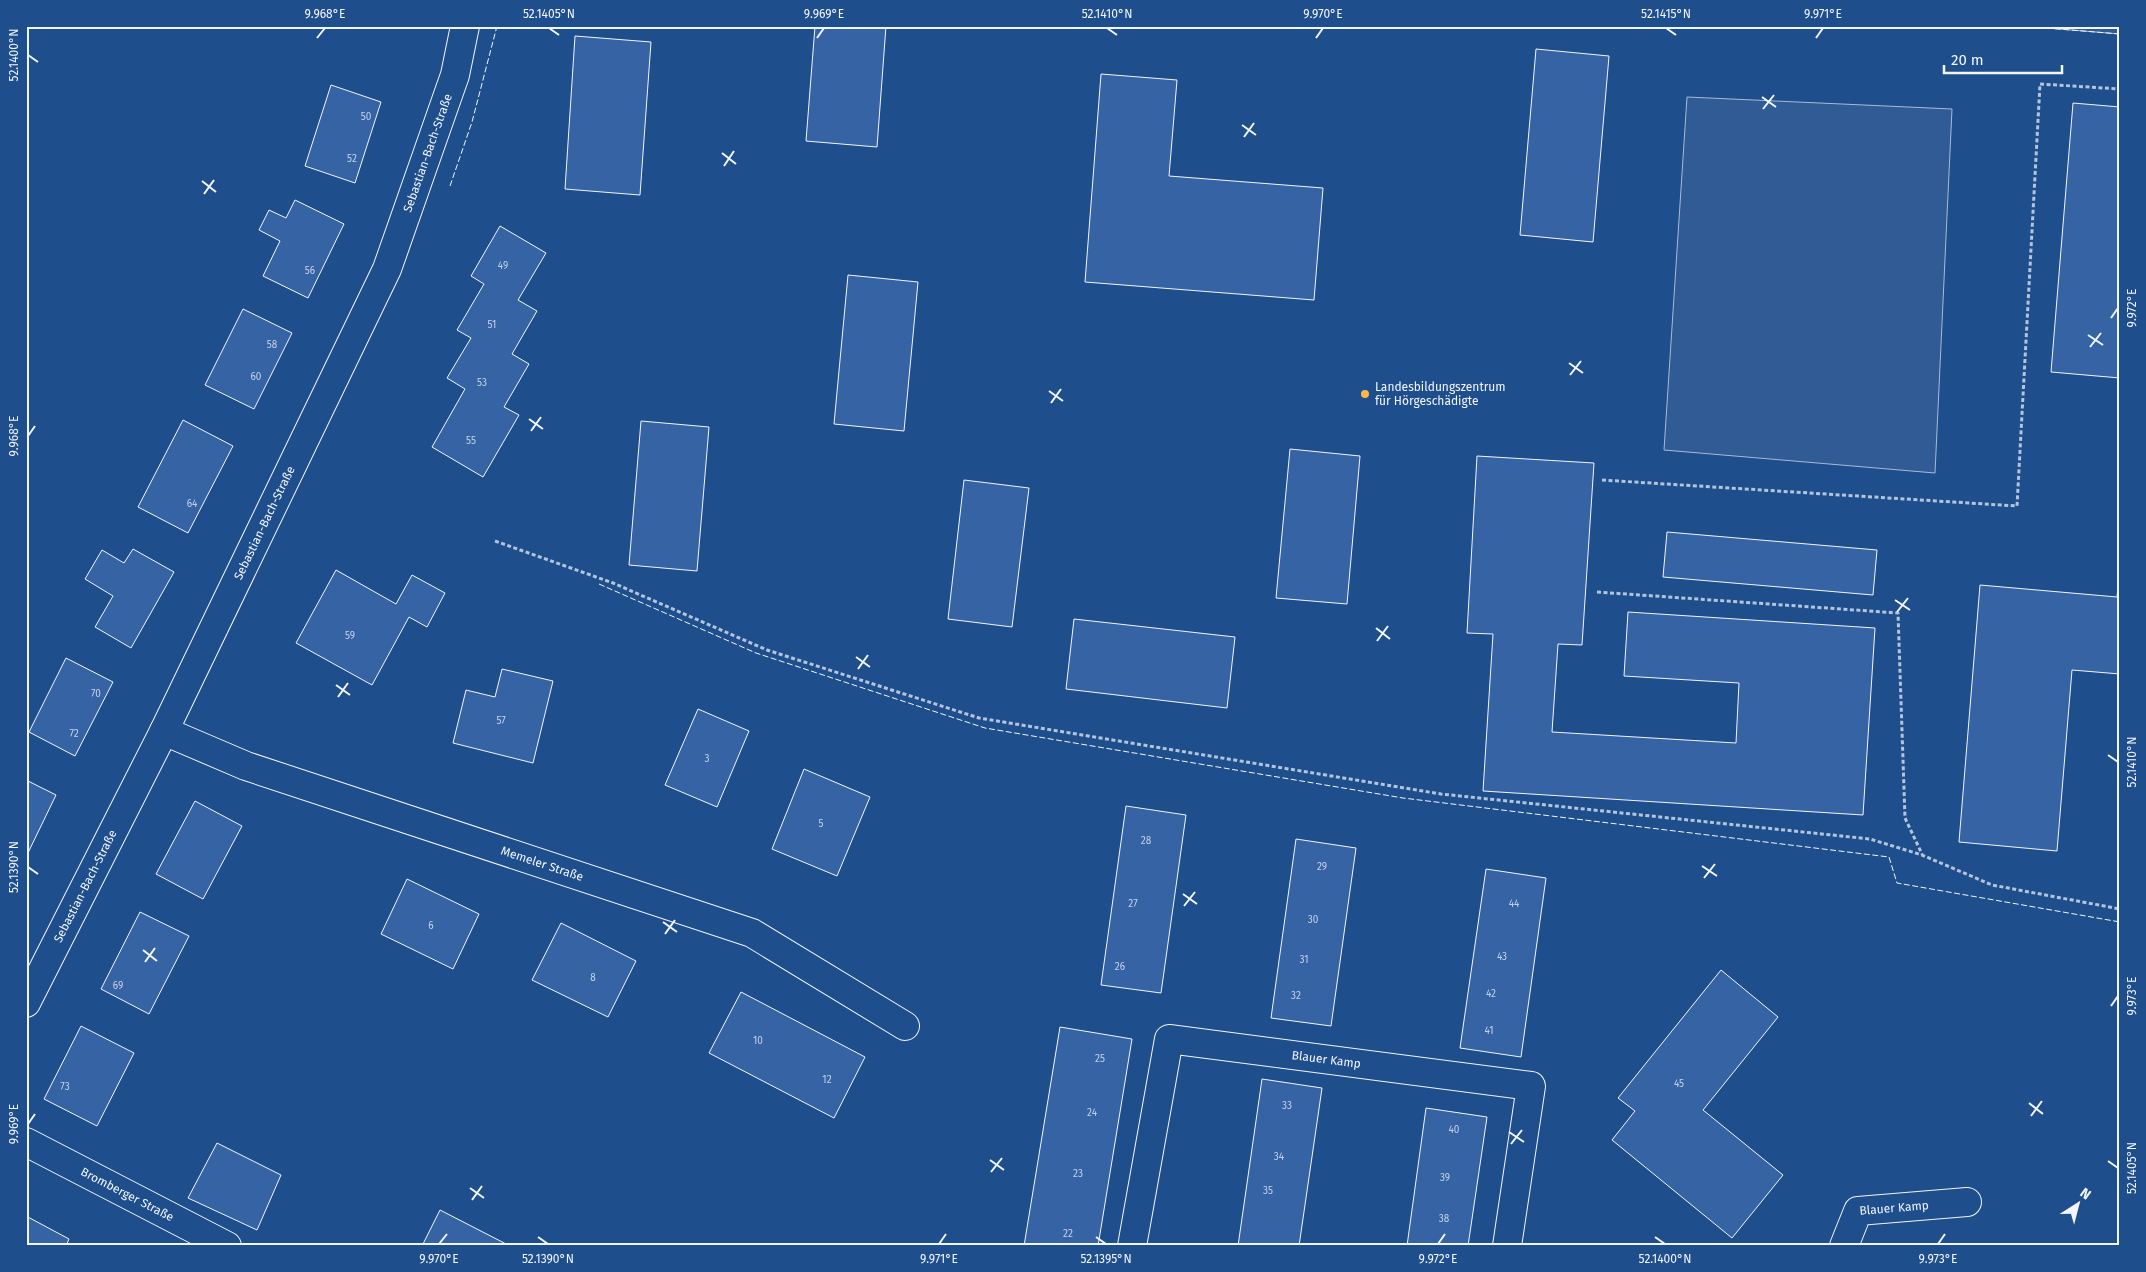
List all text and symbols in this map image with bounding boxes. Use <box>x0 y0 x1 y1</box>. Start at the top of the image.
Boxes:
text: 9.968°E <box>305 7 345 21</box>
text: 52.1405°N <box>523 7 575 21</box>
text: 9.969°E <box>804 7 844 21</box>
text: 52.1410°N <box>1082 7 1132 21</box>
text: 9.970°E <box>1303 7 1343 21</box>
text: 52.1415°N <box>1641 7 1691 21</box>
text: 9.971°E <box>1804 7 1842 21</box>
text: 52.1400°N <box>7 29 21 81</box>
scale bar <box>1944 42 2061 74</box>
text: 20 m <box>1951 51 1984 69</box>
street label: Sebastian-Bach-Straße <box>400 92 455 214</box>
house number: 50 <box>361 111 372 123</box>
house number: 52 <box>347 153 357 165</box>
house number: 49 <box>498 260 508 272</box>
house number: 56 <box>305 265 315 277</box>
text: 9.972°E <box>2125 289 2139 327</box>
house number: 51 <box>488 319 496 331</box>
house number: 58 <box>267 339 278 351</box>
house number: 60 <box>251 371 262 383</box>
house number: 53 <box>477 377 487 389</box>
place label: Landesbildungszentrum für Hörgeschädigte <box>1375 380 1506 408</box>
marker: Landesbildungszentrum für Hörgeschädigte <box>1359 388 1371 400</box>
text: 9.968°E <box>7 416 21 456</box>
house number: 55 <box>466 435 476 447</box>
street label: Sebastian-Bach-Straße <box>231 464 298 582</box>
house number: 64 <box>187 498 198 510</box>
house number: 59 <box>345 630 355 642</box>
house number: 70 <box>91 688 101 700</box>
house number: 57 <box>496 715 506 727</box>
house number: 72 <box>69 728 79 740</box>
text: 52.1410°N <box>2125 737 2139 787</box>
house number: 3 <box>705 753 710 765</box>
house number: 5 <box>818 818 824 830</box>
street label: Sebastian-Bach-Straße <box>51 827 120 945</box>
house number: 28 <box>1141 835 1152 847</box>
text: 52.1390°N <box>7 841 21 893</box>
street label: Memeler Straße <box>499 844 585 884</box>
house number: 29 <box>1317 861 1327 873</box>
house number: 27 <box>1128 898 1138 910</box>
house number: 44 <box>1509 898 1520 910</box>
house number: 30 <box>1308 914 1319 926</box>
house number: 6 <box>428 920 434 932</box>
house number: 43 <box>1497 951 1507 963</box>
house number: 31 <box>1299 954 1309 966</box>
house number: 26 <box>1115 961 1125 973</box>
house number: 8 <box>590 972 596 984</box>
text: 9.973°E <box>2125 977 2139 1015</box>
house number: 69 <box>113 980 123 992</box>
house number: 42 <box>1486 988 1496 1000</box>
house number: 32 <box>1291 990 1301 1002</box>
house number: 41 <box>1484 1025 1494 1037</box>
house number: 10 <box>753 1035 763 1047</box>
street label: Blauer Kamp <box>1291 1048 1362 1071</box>
house number: 25 <box>1095 1053 1105 1065</box>
house number: 12 <box>822 1074 832 1086</box>
house number: 45 <box>1674 1078 1684 1090</box>
house number: 73 <box>60 1081 70 1093</box>
house number: 33 <box>1282 1100 1292 1112</box>
text: 9.969°E <box>7 1104 21 1144</box>
house number: 24 <box>1087 1107 1098 1119</box>
house number: 40 <box>1449 1124 1460 1136</box>
text: 52.1405°N <box>2125 1142 2139 1194</box>
house number: 34 <box>1274 1151 1285 1163</box>
street label: Bromberger Straße <box>78 1165 176 1224</box>
house number: 23 <box>1073 1168 1083 1180</box>
house number: 39 <box>1440 1172 1450 1184</box>
north arrow <box>2054 1180 2104 1230</box>
text: N <box>2077 1184 2094 1203</box>
house number: 35 <box>1263 1185 1273 1197</box>
street label: Blauer Kamp <box>1859 1198 1929 1218</box>
house number: 38 <box>1439 1213 1450 1225</box>
house number: 22 <box>1063 1228 1073 1240</box>
text: 9.970°E <box>419 1252 459 1266</box>
text: 52.1390°N <box>522 1252 574 1266</box>
text: 9.971°E <box>920 1252 958 1266</box>
text: 52.1395°N <box>1080 1252 1132 1266</box>
text: 9.972°E <box>1419 1252 1457 1266</box>
text: 52.1400°N <box>1639 1252 1691 1266</box>
text: 9.973°E <box>1919 1252 1957 1266</box>

